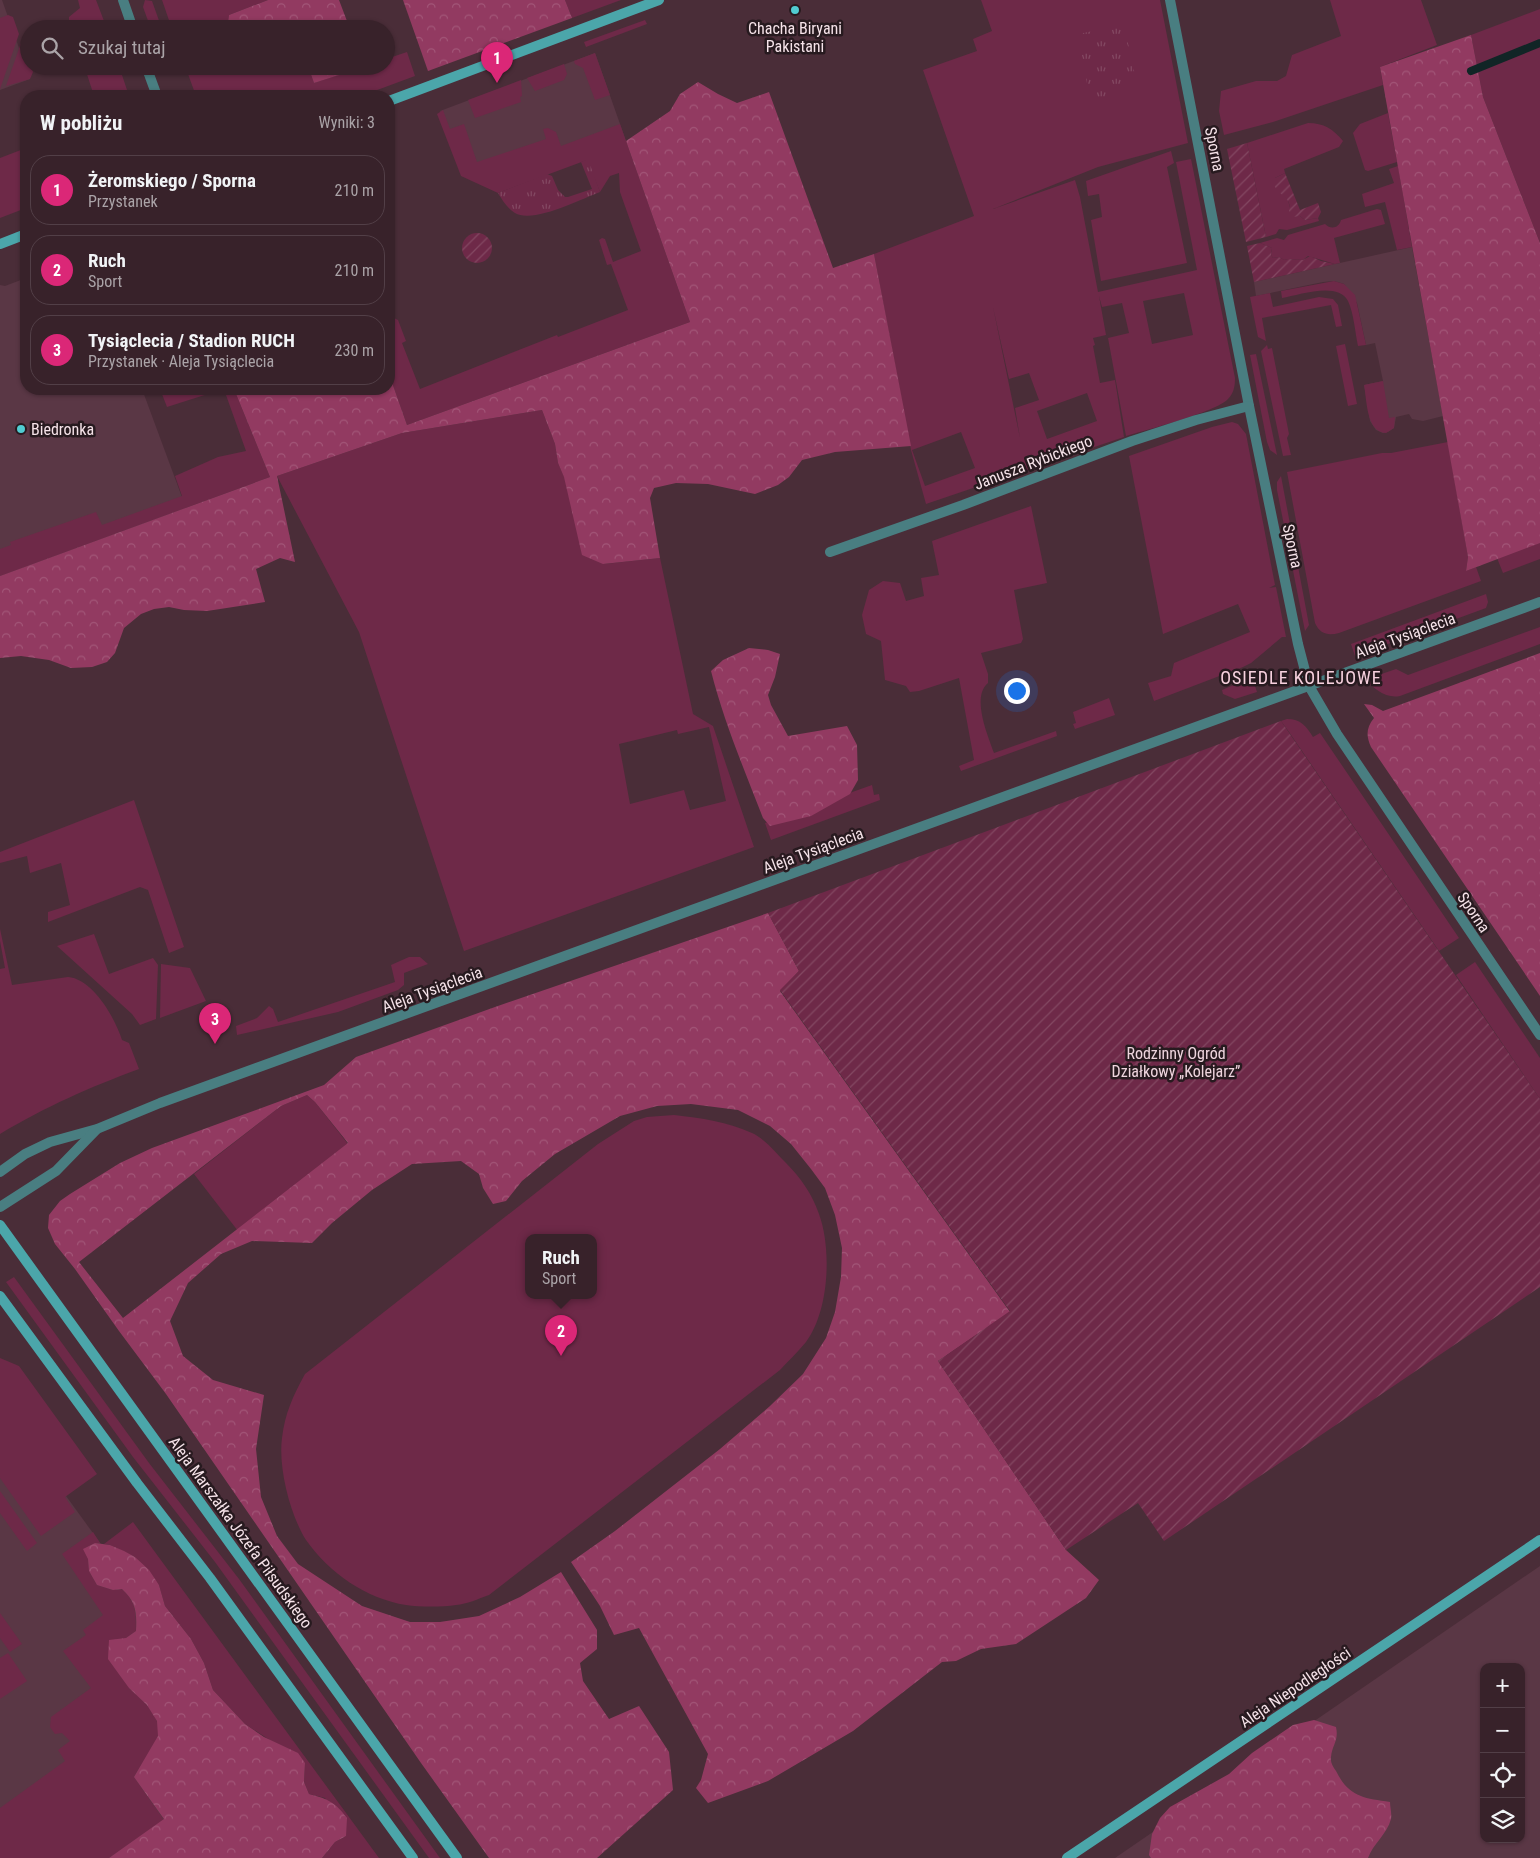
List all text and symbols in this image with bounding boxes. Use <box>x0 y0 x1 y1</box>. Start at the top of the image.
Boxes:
marker: Chacha Biryani Pakistani <box>789 4 801 16</box>
place label: Chacha Biryani Pakistani <box>748 19 842 56</box>
search box <box>20 20 395 75</box>
icon: search <box>38 34 66 62</box>
text: Szukaj tutaj <box>78 36 165 59</box>
pin: 1 <box>481 42 513 83</box>
text: W pobliżu <box>40 111 122 135</box>
text: Wyniki: 3 <box>319 113 375 132</box>
street label: Sporna <box>1201 125 1228 173</box>
text: Żeromskiego / Sporna <box>88 169 256 192</box>
text: 1 <box>53 181 61 200</box>
text: 210 m <box>335 181 374 200</box>
text: Przystanek <box>88 192 158 211</box>
text: Ruch <box>88 249 126 272</box>
text: 2 <box>53 261 61 280</box>
text: 210 m <box>335 261 374 280</box>
text: Sport <box>88 272 122 291</box>
text: Tysiąclecia / Stadion RUCH <box>88 329 295 352</box>
text: 3 <box>53 341 61 360</box>
text: 230 m <box>335 341 374 360</box>
text: Przystanek · Aleja Tysiąclecia <box>88 352 274 371</box>
place label: Biedronka <box>31 420 94 439</box>
marker: Biedronka <box>15 423 27 435</box>
street label: Janusza Rybickiego <box>971 431 1095 494</box>
street label: Sporna <box>1279 522 1306 570</box>
street label: Aleja Tysiąclecia <box>1352 609 1458 662</box>
district label: OSIEDLE KOLEJOWE <box>1220 667 1382 688</box>
your location <box>1004 678 1030 704</box>
street label: Aleja Tysiąclecia <box>760 824 866 877</box>
street label: Sporna <box>1453 889 1494 936</box>
street label: Aleja Tysiąclecia <box>379 963 485 1016</box>
pin: 3 <box>199 1003 231 1044</box>
park label: Rodzinny Ogród Działkowy „Kolejarz” <box>1112 1044 1240 1081</box>
popup <box>525 1234 597 1299</box>
text: Ruch <box>542 1246 580 1269</box>
text: Sport <box>542 1269 576 1288</box>
pin: 2 <box>545 1315 577 1356</box>
street label: Aleja Marszałka Józefa Piłsudskiego <box>165 1433 316 1632</box>
street label: Aleja Niepodległości <box>1236 1643 1354 1732</box>
map controls <box>1480 1663 1525 1843</box>
button: + <box>1480 1663 1525 1708</box>
button: − <box>1480 1708 1525 1753</box>
button: locate <box>1480 1753 1525 1798</box>
button: layers <box>1480 1798 1525 1843</box>

